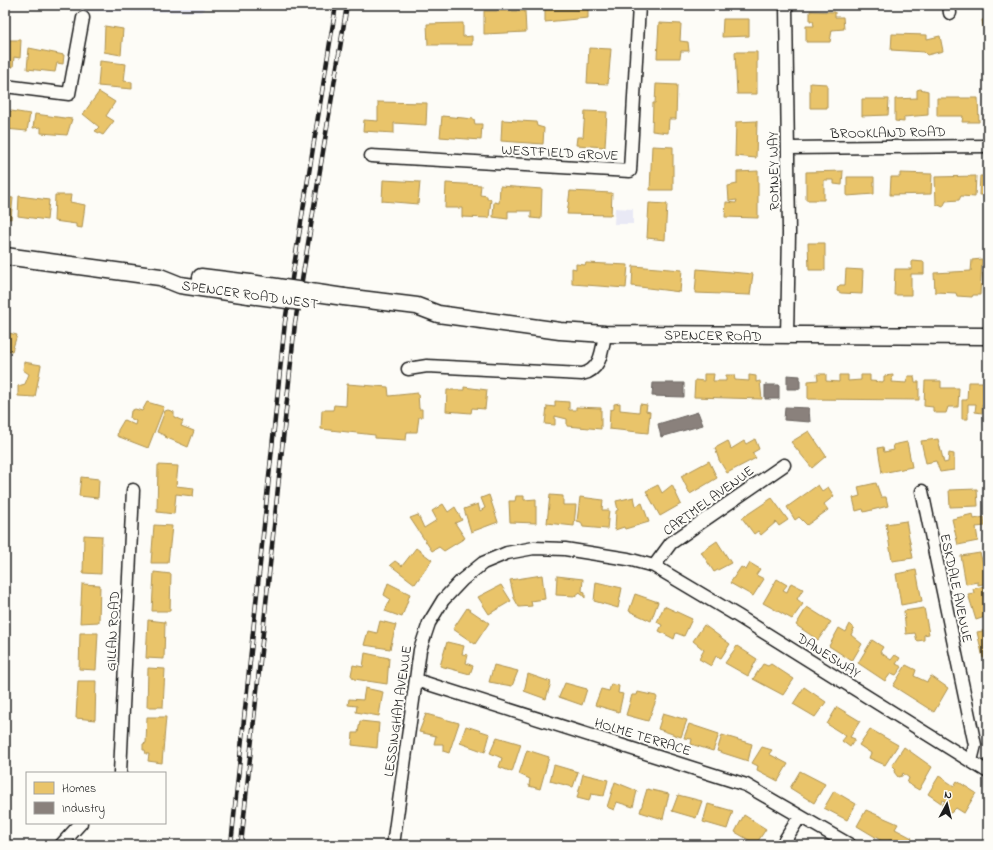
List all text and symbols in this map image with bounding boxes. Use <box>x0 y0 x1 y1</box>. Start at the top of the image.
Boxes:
street label: BROOKLAND ROAD <box>829 122 946 145</box>
street label: ROMNEY WAY <box>763 131 786 211</box>
street label: WESTFIELD GROVE <box>501 140 619 167</box>
street label: SPENCER ROAD WEST <box>180 276 319 315</box>
street label: SPENCER ROAD <box>664 325 762 348</box>
street label: CARTMEL AVENUE <box>659 461 759 542</box>
street label: ESKDALE AVENUE <box>934 532 977 645</box>
street label: GILLAN ROAD <box>101 591 126 672</box>
street label: DANESWAY <box>791 628 865 684</box>
street label: LESSINGHAM AVENUE <box>379 644 418 778</box>
street label: HOLME TERRACE <box>592 713 693 762</box>
legend <box>26 772 166 824</box>
text: Homes <box>62 780 96 798</box>
north arrow <box>927 784 967 824</box>
text: N <box>943 787 953 803</box>
text: Industry <box>62 800 105 819</box>

